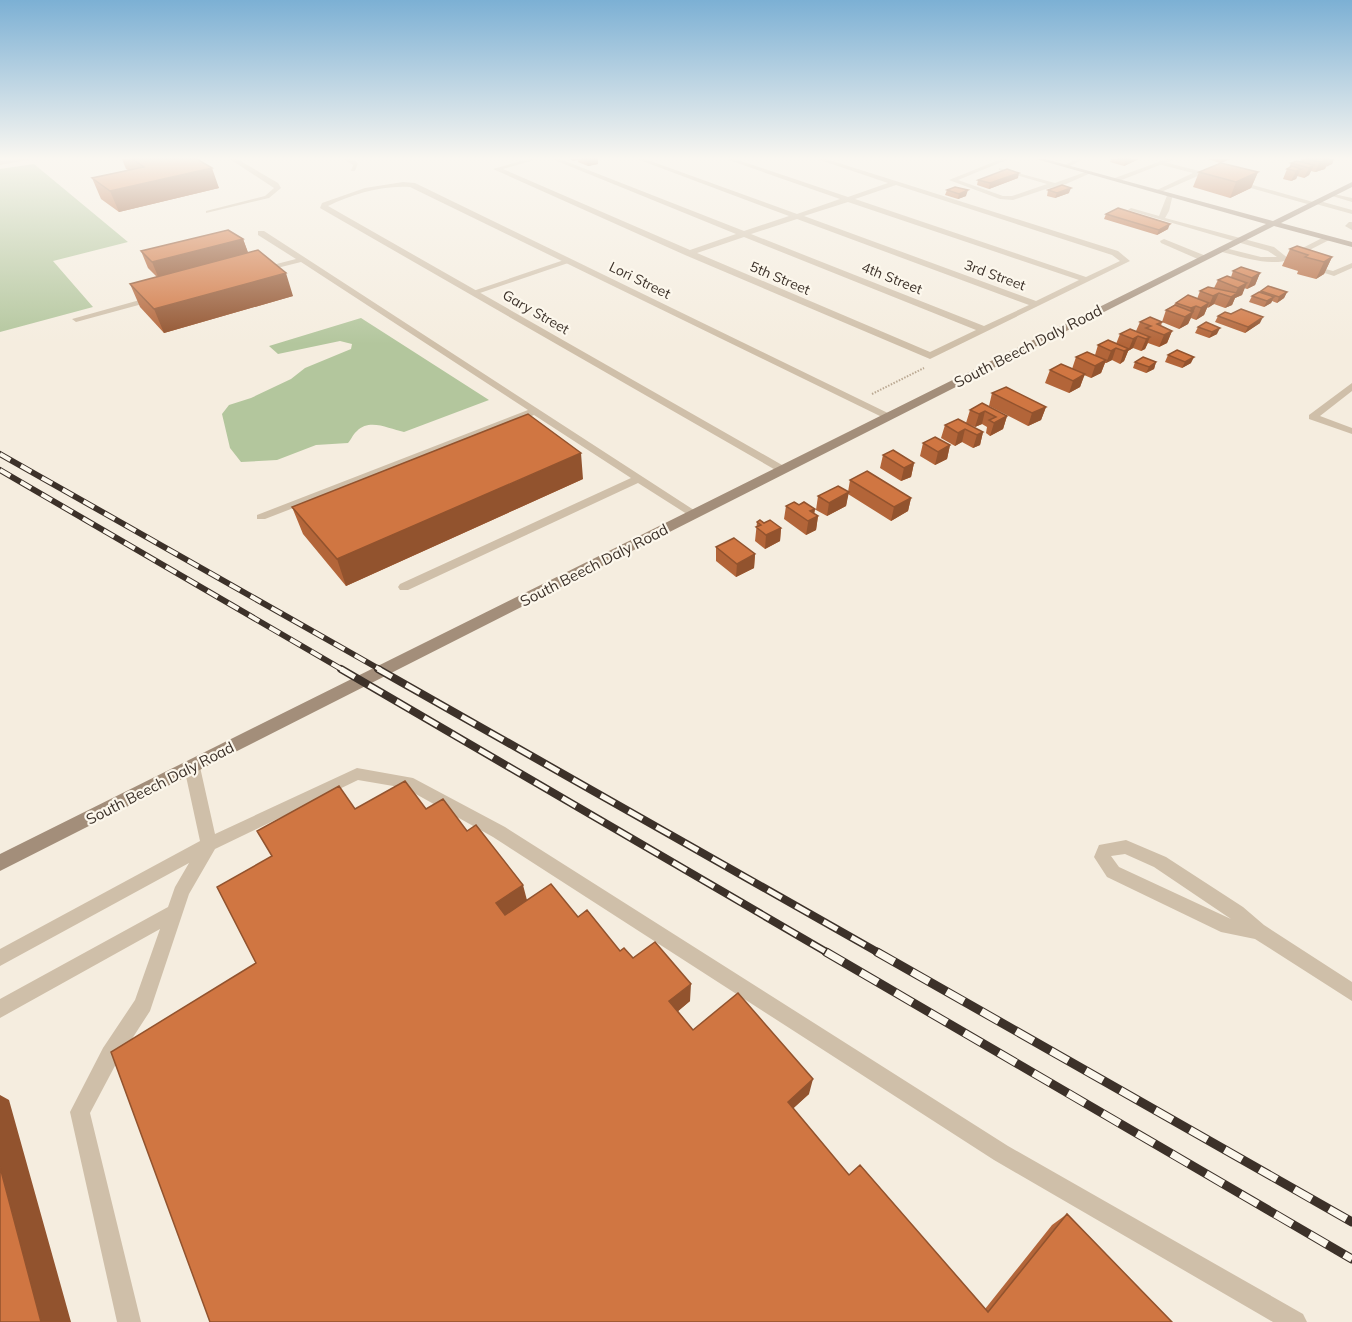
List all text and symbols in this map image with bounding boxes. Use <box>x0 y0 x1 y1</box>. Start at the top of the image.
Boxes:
street label: 3rd Street <box>962 256 1028 294</box>
street label: Lori Street <box>606 257 674 303</box>
street label: 5th Street <box>747 257 813 299</box>
street label: 4th Street <box>859 258 925 298</box>
street label: Gary Street <box>499 286 573 338</box>
street label: South Beech Daly Road <box>951 300 1105 392</box>
street label: South Beech Daly Road <box>517 519 671 611</box>
street label: South Beech Daly Road <box>83 737 237 829</box>

